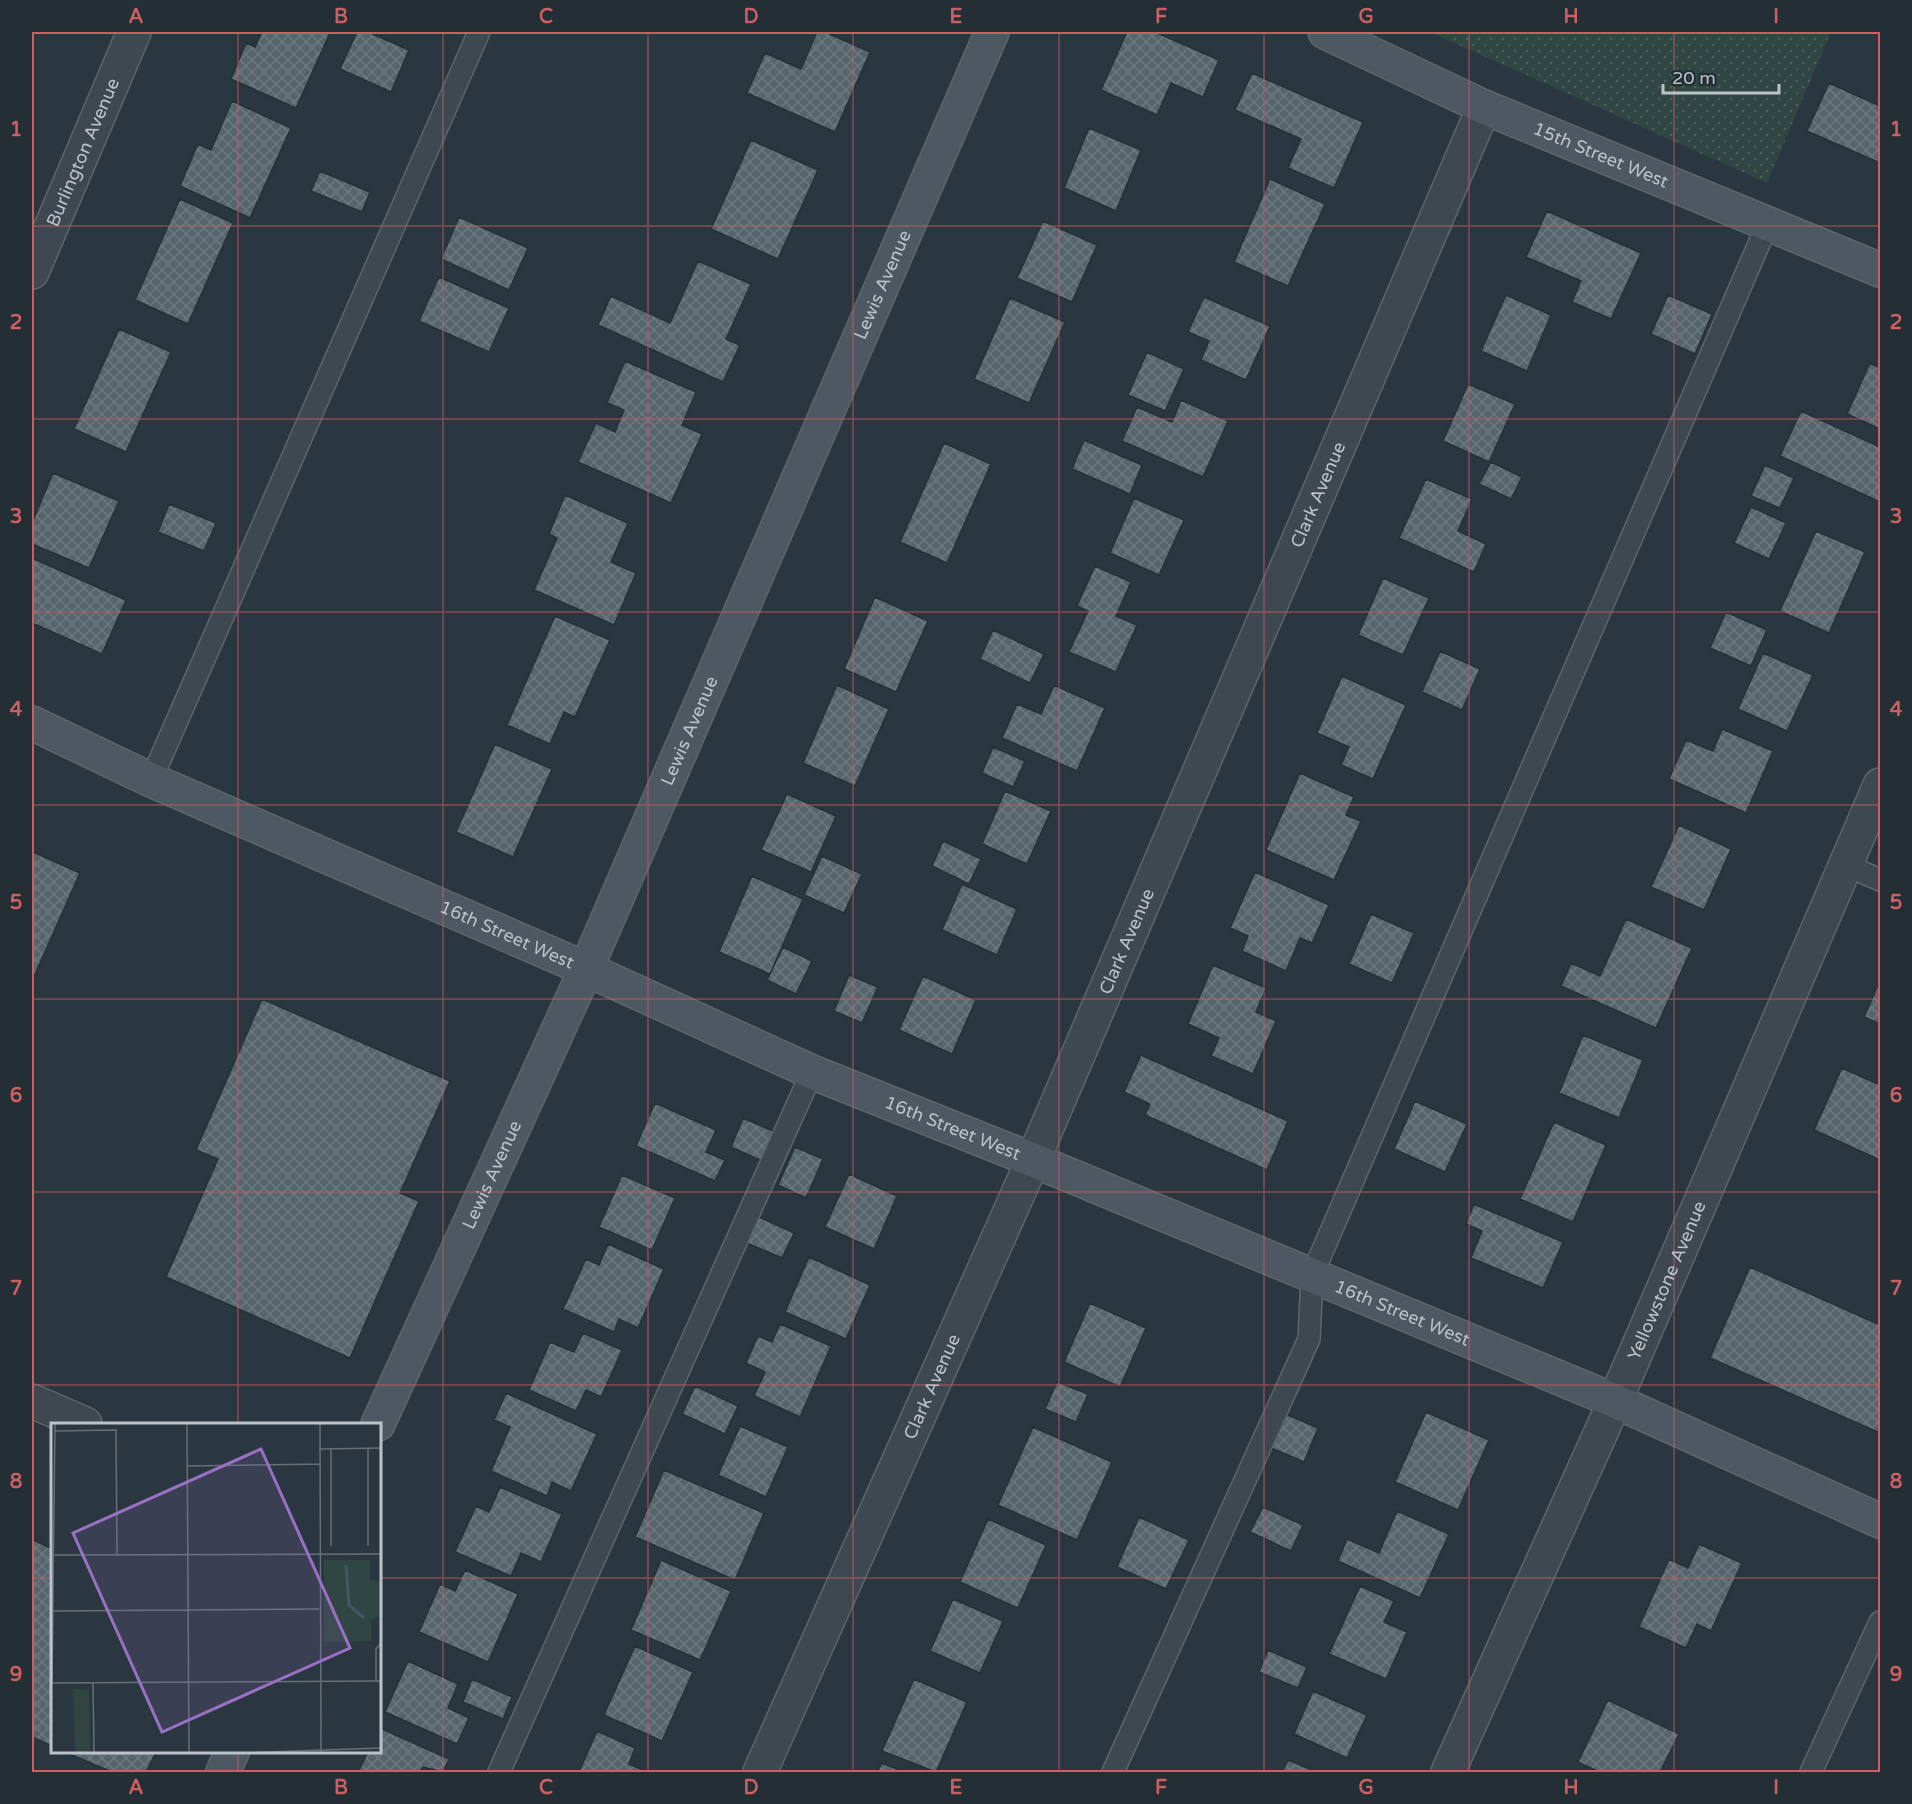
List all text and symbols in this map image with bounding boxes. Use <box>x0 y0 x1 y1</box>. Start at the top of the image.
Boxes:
text: A <box>129 5 144 29</box>
text: B <box>334 5 348 29</box>
text: C <box>539 5 553 29</box>
text: D <box>743 5 759 29</box>
text: E <box>950 5 963 29</box>
text: F <box>1155 5 1167 29</box>
text: G <box>1358 5 1374 29</box>
text: H <box>1563 5 1579 29</box>
text: I <box>1773 5 1779 29</box>
scale bar <box>1663 57 1778 95</box>
text: 20 m <box>1672 67 1716 89</box>
street label: Burlington Avenue <box>42 75 124 230</box>
street label: 15th Street West <box>1530 117 1672 193</box>
text: 1 <box>10 118 22 142</box>
text: 1 <box>1890 118 1902 142</box>
street label: Lewis Avenue <box>849 227 916 343</box>
text: 2 <box>10 311 22 335</box>
text: 2 <box>1890 311 1902 335</box>
street label: Clark Avenue <box>1286 438 1350 551</box>
text: 3 <box>10 505 22 529</box>
text: 3 <box>1890 505 1902 529</box>
street label: Lewis Avenue <box>656 673 723 789</box>
text: 4 <box>10 698 23 722</box>
text: 4 <box>1890 698 1903 722</box>
street label: Clark Avenue <box>1094 885 1159 998</box>
text: 5 <box>10 891 22 915</box>
text: 5 <box>1890 891 1902 915</box>
street label: 16th Street West <box>436 896 578 974</box>
text: 6 <box>10 1084 22 1108</box>
text: 6 <box>1890 1084 1902 1108</box>
street label: 16th Street West <box>881 1091 1024 1165</box>
street label: Lewis Avenue <box>458 1117 526 1233</box>
street label: Yellowstone Avenue <box>1623 1198 1711 1363</box>
street label: 16th Street West <box>1331 1275 1473 1351</box>
text: 7 <box>10 1277 22 1301</box>
text: 7 <box>1890 1277 1902 1301</box>
street label: Clark Avenue <box>899 1331 965 1443</box>
inset map <box>51 1423 381 1753</box>
text: 8 <box>10 1470 22 1494</box>
text: 8 <box>1890 1470 1902 1494</box>
text: 9 <box>10 1663 22 1687</box>
text: 9 <box>1890 1663 1902 1687</box>
text: A <box>129 1776 144 1800</box>
text: B <box>334 1776 348 1800</box>
text: C <box>539 1776 553 1800</box>
text: D <box>743 1776 759 1800</box>
text: E <box>950 1776 963 1800</box>
text: F <box>1155 1776 1167 1800</box>
text: G <box>1358 1776 1374 1800</box>
text: H <box>1563 1776 1579 1800</box>
text: I <box>1773 1776 1779 1800</box>

